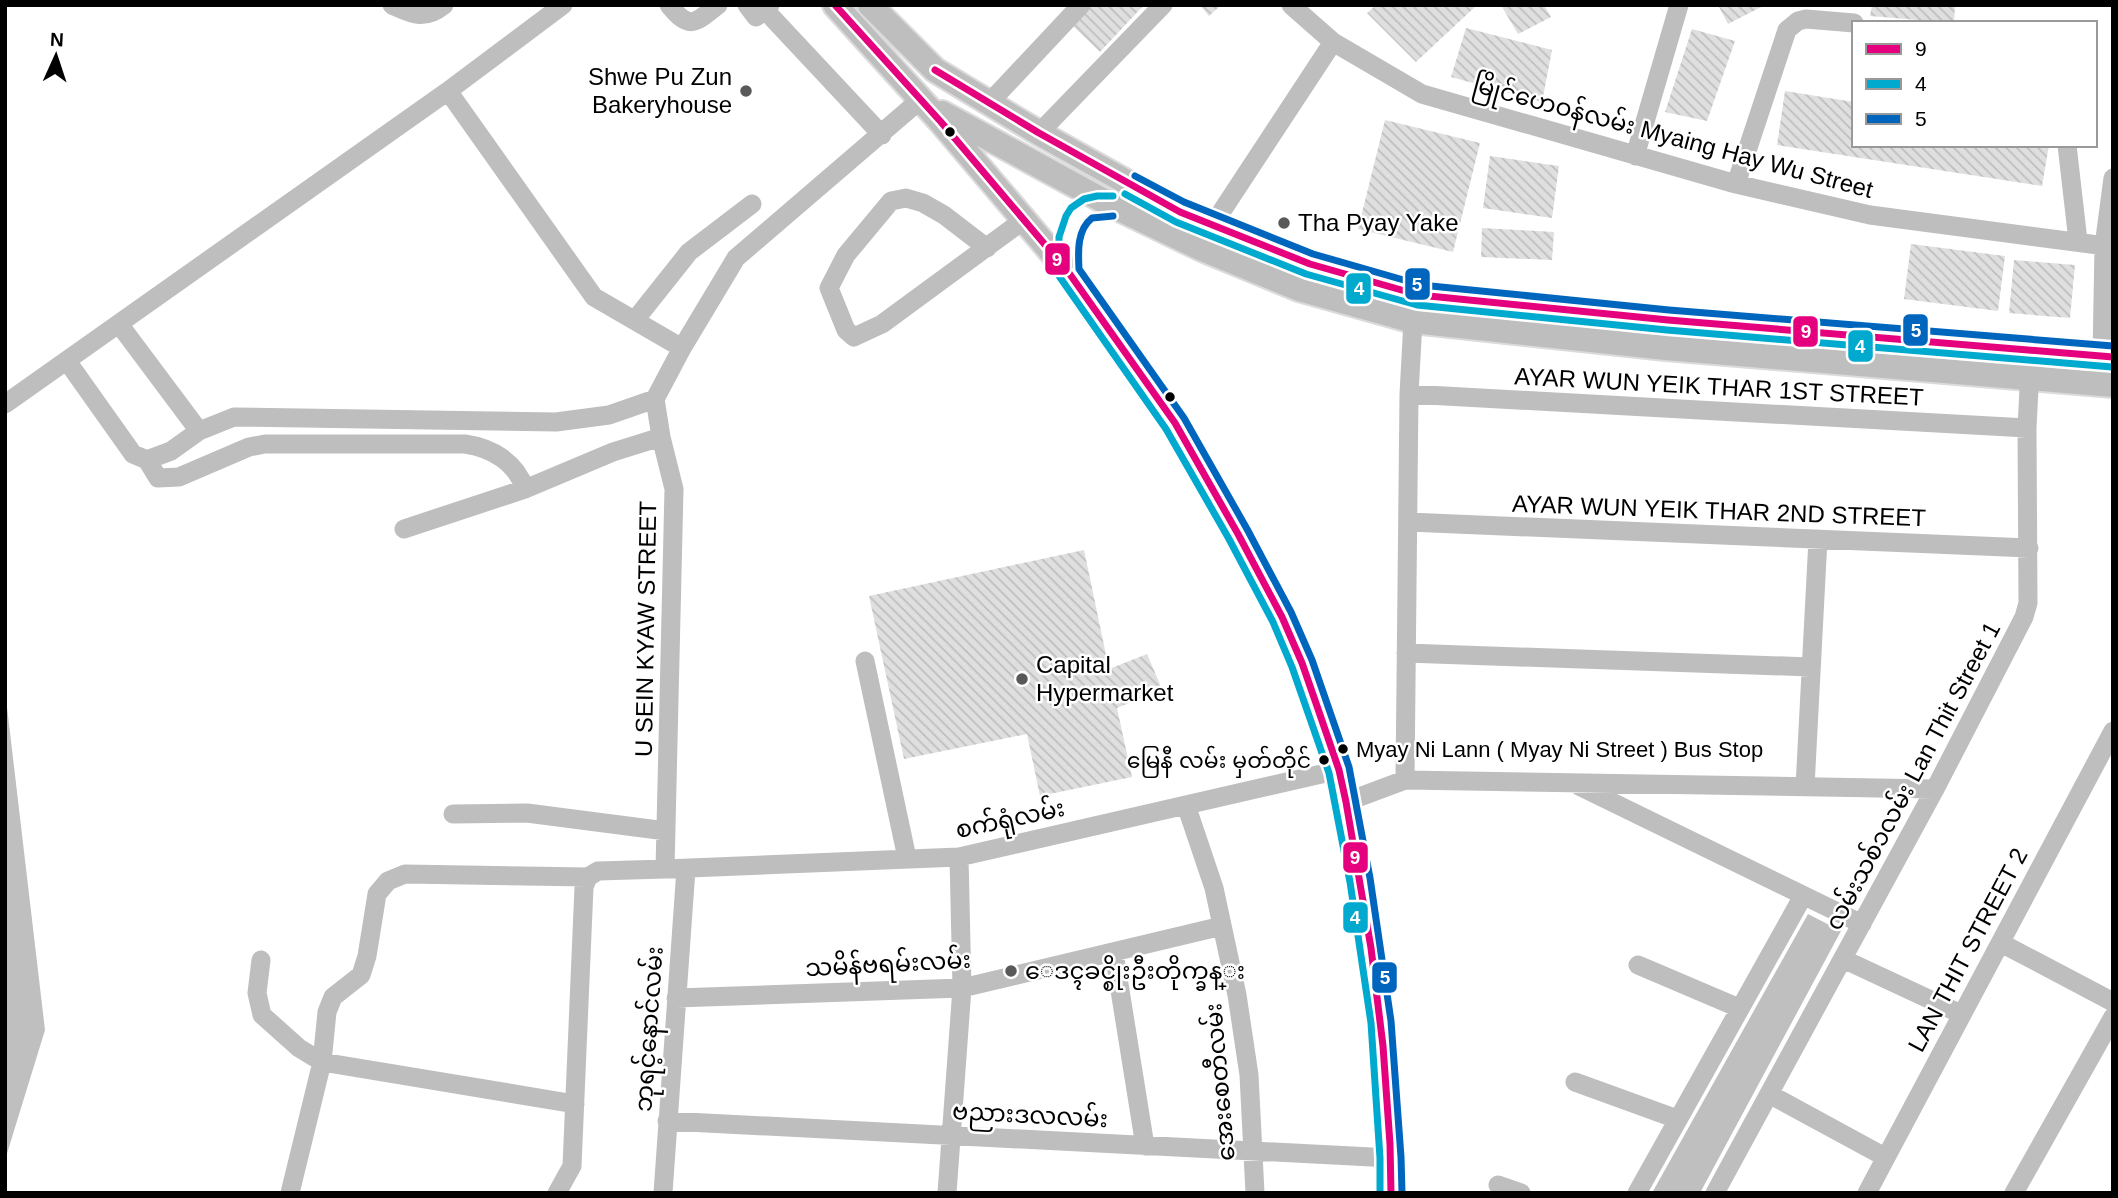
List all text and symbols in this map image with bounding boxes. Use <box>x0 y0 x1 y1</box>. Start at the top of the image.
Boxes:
north arrow <box>21 21 91 91</box>
legend <box>1852 21 2097 147</box>
text: N <box>49 29 64 50</box>
text: 9 <box>1915 37 1927 60</box>
place label: Shwe Pu Zun Bakeryhouse <box>588 63 732 118</box>
street label: မြိုင်ဟေဝန်လမ်း Myaing Hay Wu Street <box>1469 68 1877 209</box>
text: 4 <box>1915 72 1927 95</box>
marker: Shwe Pu Zun Bakeryhouse <box>738 83 754 99</box>
text: 5 <box>1915 107 1927 130</box>
unlabelled marker <box>943 125 957 139</box>
place label: Tha Pyay Yake <box>1298 209 1459 236</box>
marker: Tha Pyay Yake <box>1276 215 1292 231</box>
line badge: 9 <box>1044 242 1071 276</box>
text: 9 <box>1052 249 1062 270</box>
line badge: 5 <box>1404 267 1431 301</box>
line badge: 4 <box>1345 272 1372 305</box>
text: 5 <box>1412 274 1423 295</box>
text: 4 <box>1354 278 1365 299</box>
line badge: 5 <box>1902 313 1929 347</box>
line badge: 9 <box>1792 315 1819 348</box>
text: 5 <box>1911 320 1922 341</box>
text: 9 <box>1801 321 1811 342</box>
line badge: 4 <box>1847 329 1874 363</box>
text: 4 <box>1855 336 1866 357</box>
street label: AYAR WUN YEIK THAR 1ST STREET <box>1514 362 1925 411</box>
unlabelled marker <box>1163 390 1177 404</box>
street label: AYAR WUN YEIK THAR 2ND STREET <box>1512 490 1927 531</box>
street label: U SEIN KYAW STREET <box>630 500 661 757</box>
street label: လမ်းသစ်၁လမ်း Lan Thit Street 1 <box>1818 616 2005 934</box>
place label: Capital Hypermarket <box>1036 651 1174 706</box>
marker: Capital Hypermarket <box>1014 671 1030 687</box>
place label: Myay Ni Lann ( Myay Ni Street ) Bus Stop <box>1356 737 1763 762</box>
marker: Myay Ni Lann ( Myay Ni Street ) Bus Stop <box>1336 742 1350 756</box>
place label: မြေနီ လမ်း မှတ်တိုင် <box>1127 745 1311 778</box>
marker: မြေနီ လမ်း မှတ်တိုင် <box>1317 753 1331 767</box>
street label: စက်ရုံလမ်း <box>952 792 1068 849</box>
line badge: 9 <box>1342 841 1369 874</box>
street label: LAN THIT STREET 2 <box>1902 843 2033 1056</box>
text: 9 <box>1350 847 1360 868</box>
line badge: 4 <box>1342 901 1369 934</box>
text: 4 <box>1350 907 1361 928</box>
street label: သမိန်ဗရမ်းလမ်း <box>804 944 972 987</box>
street label: ဘုရင့်နောင်လမ်း <box>627 945 674 1113</box>
place label: ေဒၚခင္စိုးဦးတိုက္ခန္း <box>1025 955 1245 991</box>
line badge: 5 <box>1371 961 1398 994</box>
marker: ေဒၚခင္စိုးဦးတိုက္ခန္း <box>1003 963 1019 979</box>
text: 5 <box>1380 967 1391 988</box>
street label: အေးစေတီလမ်း <box>1197 1002 1240 1162</box>
street label: ဗညားဒလလမ်း <box>951 1095 1109 1138</box>

